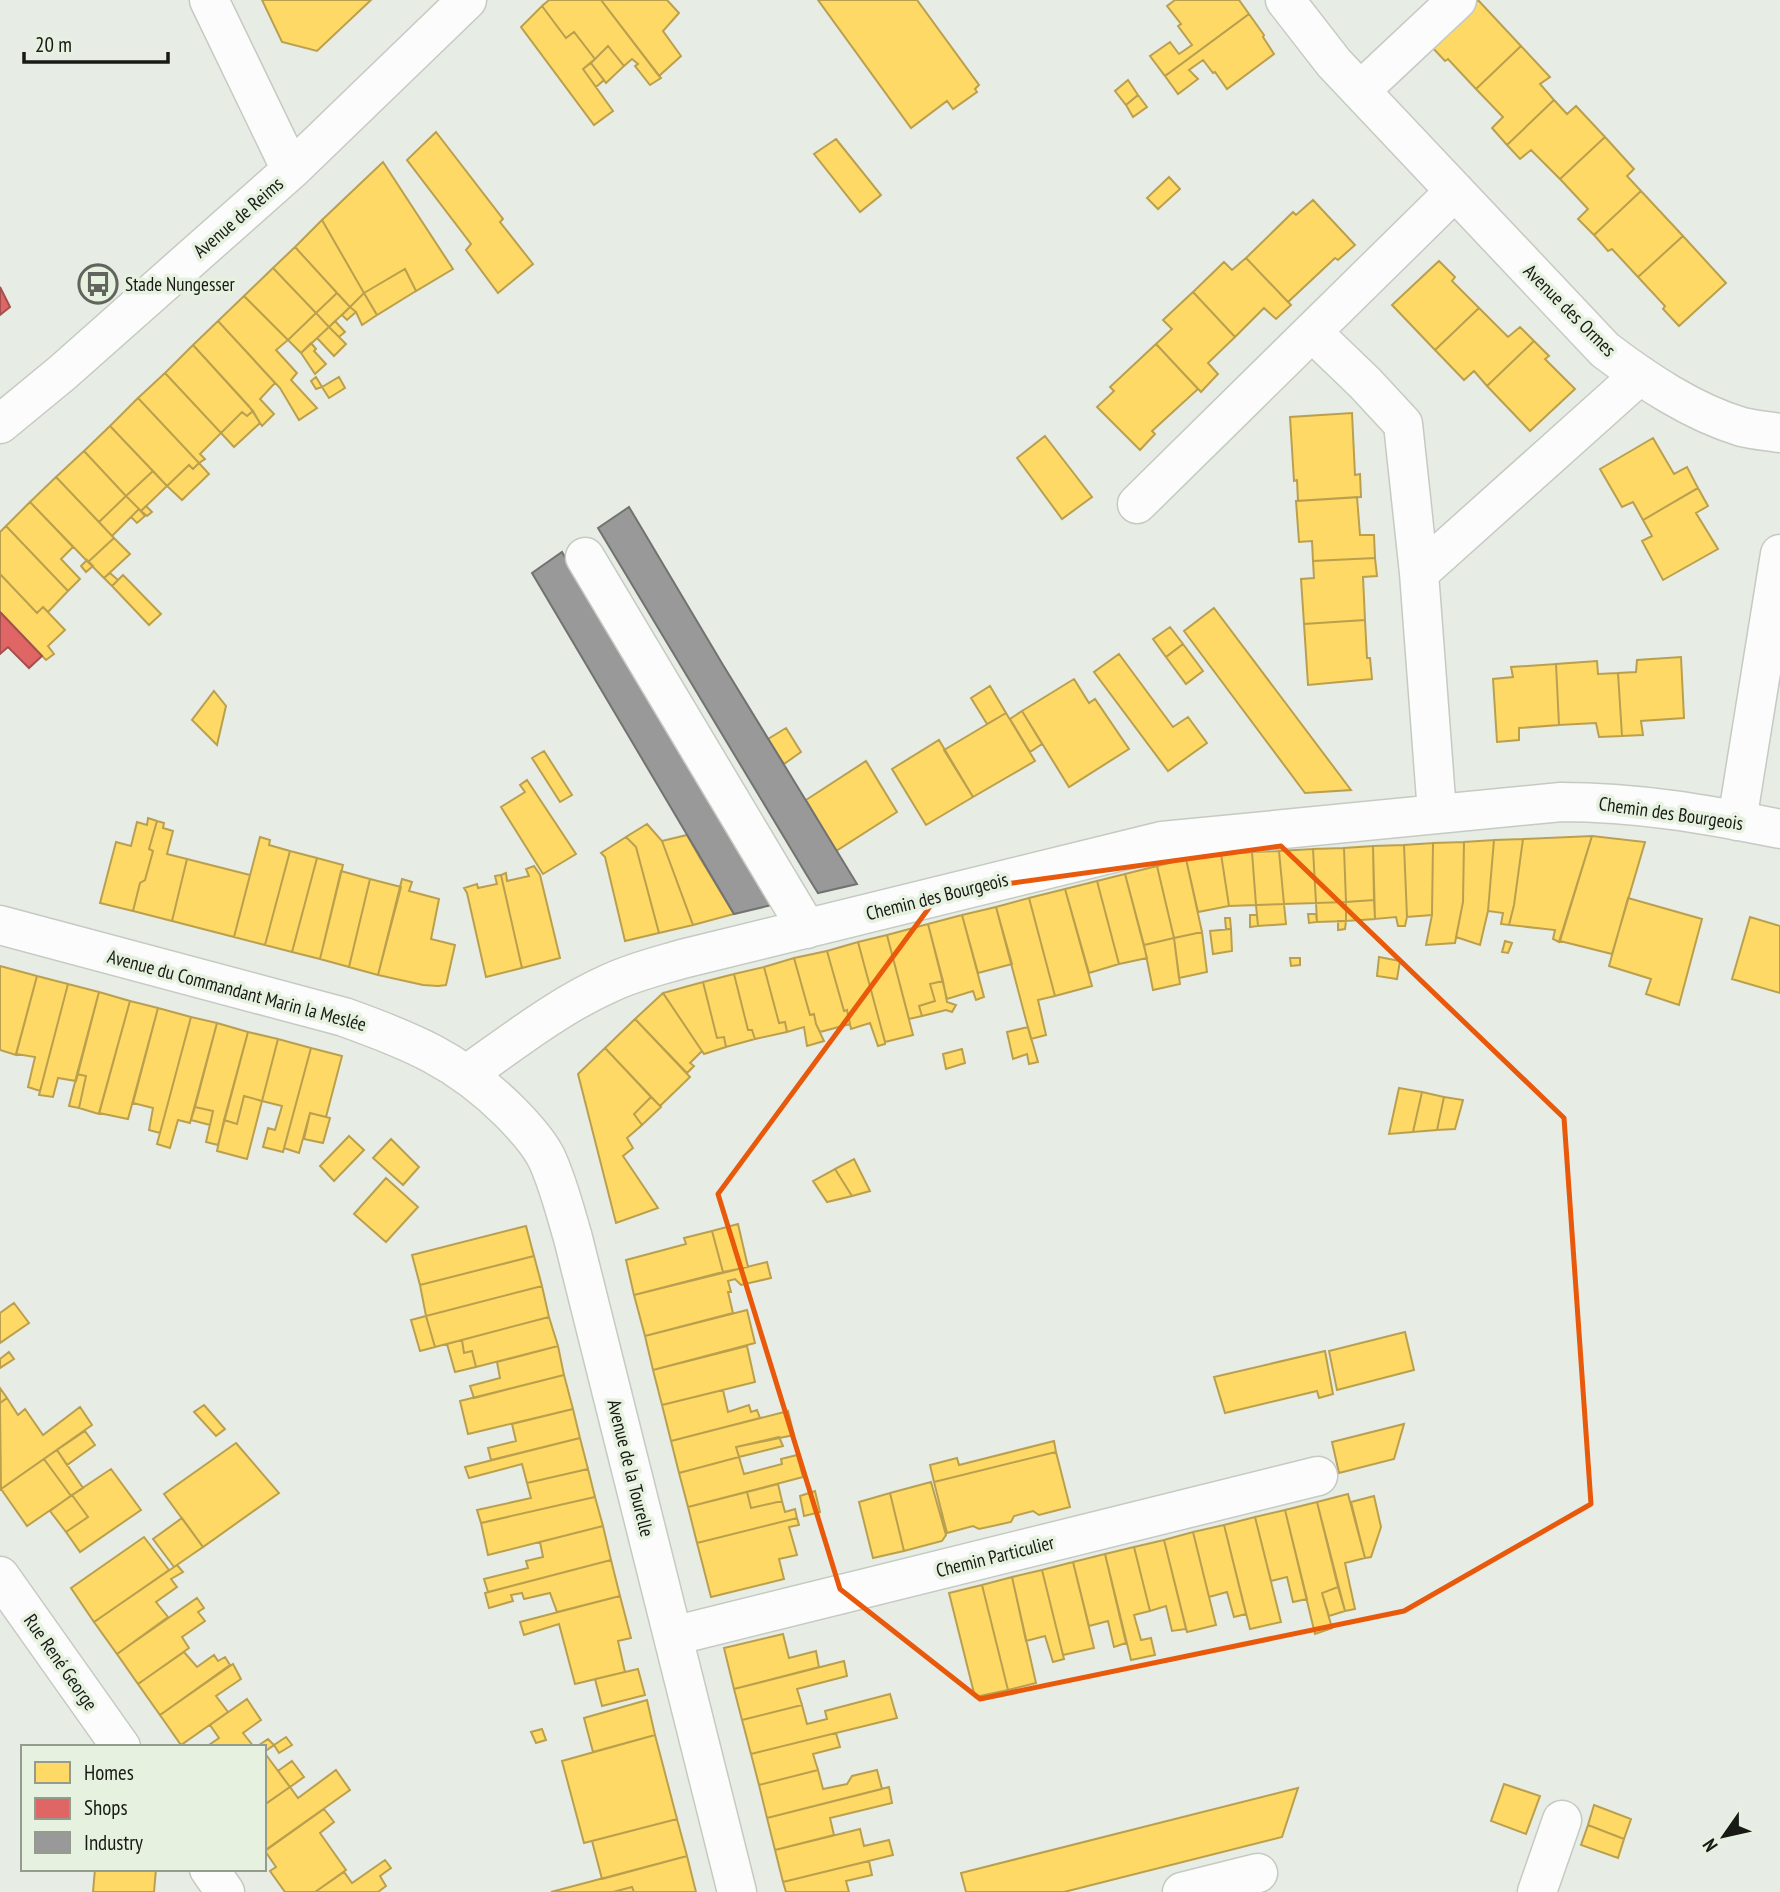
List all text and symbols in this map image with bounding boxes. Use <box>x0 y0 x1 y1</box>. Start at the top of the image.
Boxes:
scale bar <box>24 21 168 65</box>
text: 20 m <box>35 31 72 58</box>
street label: Avenue de Reims <box>188 171 288 263</box>
street label: Avenue des Ormes <box>1519 259 1621 361</box>
bus stop icon: Stade Nungesser <box>77 263 119 305</box>
place label: Stade Nungesser <box>125 272 236 296</box>
street label: Chemin des Bourgeois <box>1597 791 1745 835</box>
street label: Chemin des Bourgeois <box>863 867 1011 925</box>
street label: Avenue du Commandant Marin la Meslée <box>105 944 369 1036</box>
street label: Avenue de la Tourelle <box>602 1397 660 1539</box>
street label: Chemin Particulier <box>933 1530 1057 1582</box>
street label: Rue René George <box>19 1609 103 1715</box>
legend <box>21 1745 266 1871</box>
text: Homes <box>84 1759 134 1786</box>
text: Shops <box>84 1794 128 1821</box>
north arrow <box>1689 1801 1759 1871</box>
text: Industry <box>84 1829 143 1856</box>
text: N <box>1697 1835 1723 1856</box>

